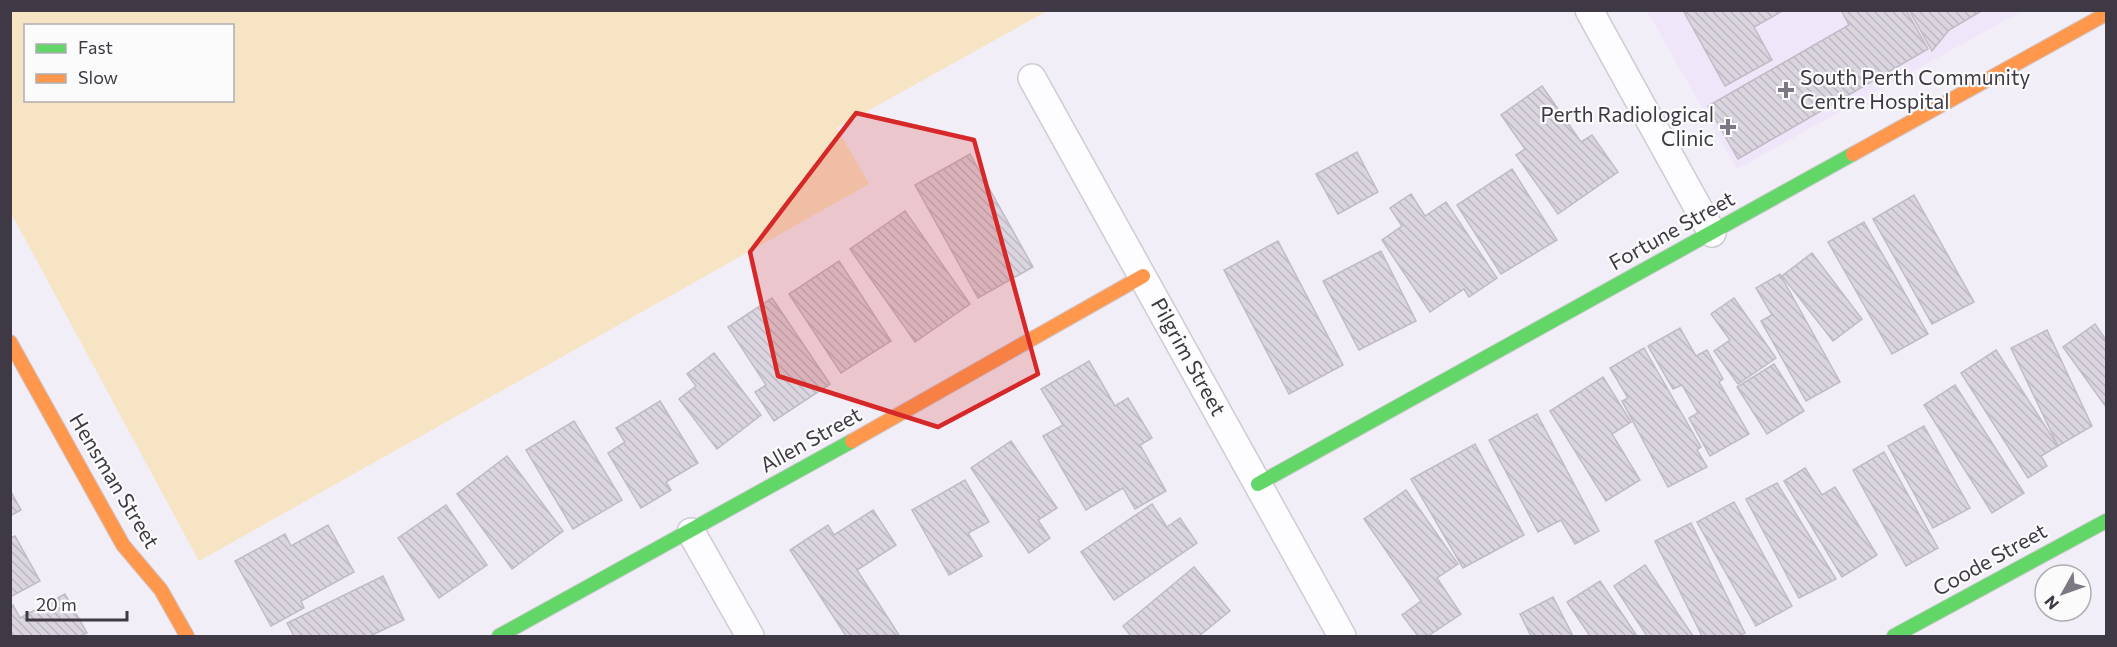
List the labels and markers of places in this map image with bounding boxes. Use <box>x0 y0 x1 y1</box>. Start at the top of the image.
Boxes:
place label: South Perth Community Centre Hospital <box>1800 64 2031 113</box>
marker: South Perth Community Centre Hospital <box>1777 81 1795 99</box>
place label: Perth Radiological Clinic <box>1541 101 1714 150</box>
marker: Perth Radiological Clinic <box>1719 118 1737 136</box>

